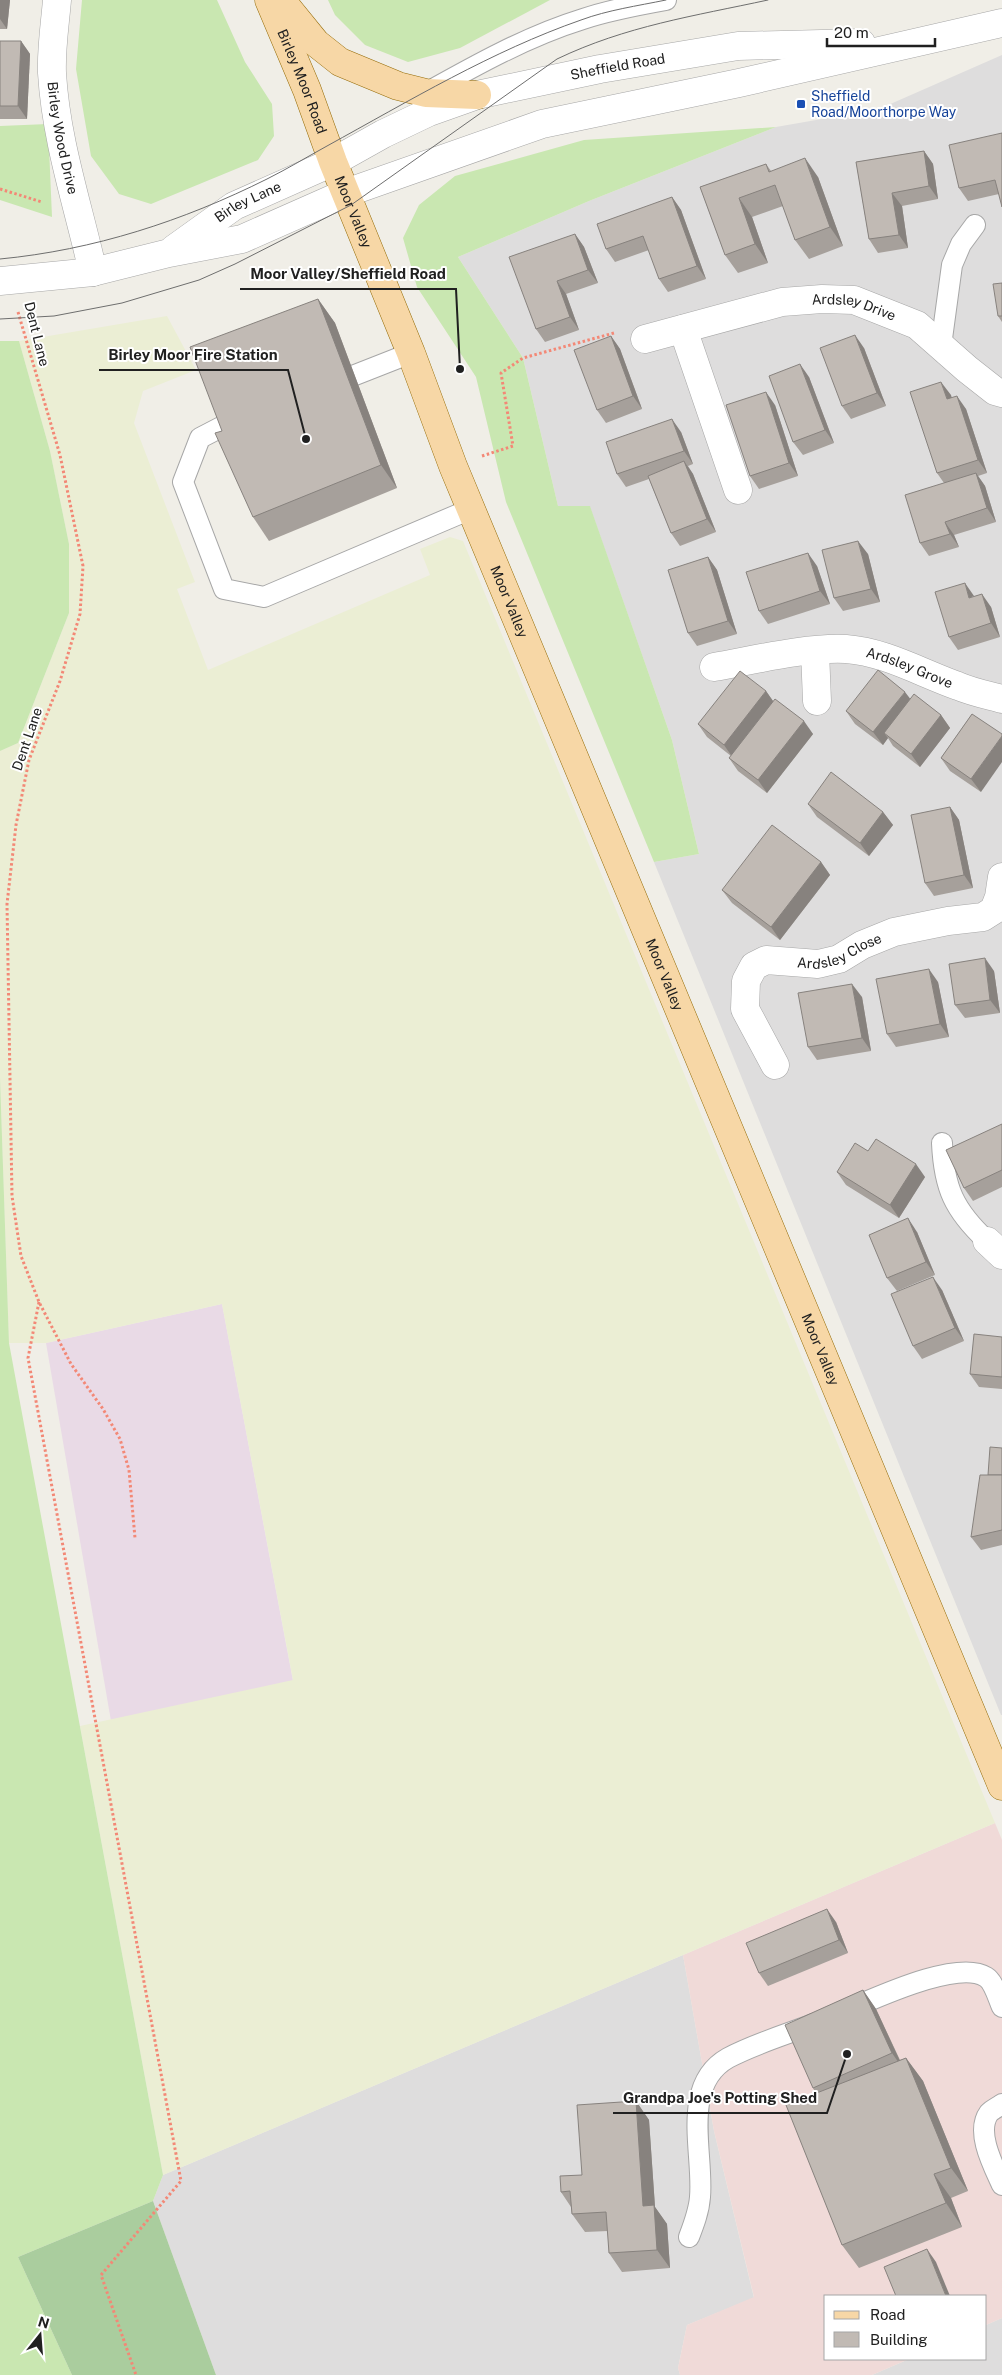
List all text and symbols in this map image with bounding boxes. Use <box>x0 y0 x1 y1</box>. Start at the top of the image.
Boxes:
scale bar <box>827 15 934 47</box>
text: 20 m <box>834 24 869 41</box>
street label: Birley Moor Road <box>274 27 330 136</box>
street label: Sheffield Road <box>569 50 666 83</box>
street label: Birley Wood Drive <box>45 81 81 196</box>
place label: Sheffield Road/Moorthorpe Way <box>811 88 957 120</box>
marker: Sheffield Road/Moorthorpe Way <box>795 98 807 110</box>
street label: Moor Valley <box>331 173 375 251</box>
street label: Birley Lane <box>211 178 283 225</box>
callout: Moor Valley/Sheffield Road <box>240 259 456 289</box>
text: Moor Valley/Sheffield Road <box>250 265 446 282</box>
street label: Ardsley Drive <box>811 291 898 324</box>
street label: Dent Lane <box>21 300 53 368</box>
callout: Birley Moor Fire Station <box>99 340 288 370</box>
text: Birley Moor Fire Station <box>108 346 278 363</box>
street label: Moor Valley <box>487 563 532 641</box>
street label: Ardsley Grove <box>865 644 955 691</box>
street label: Dent Lane <box>9 705 45 773</box>
street label: Ardsley Close <box>796 930 884 972</box>
street label: Moor Valley <box>642 936 687 1014</box>
street label: Moor Valley <box>798 1311 843 1388</box>
callout: Grandpa Joe's Potting Shed <box>613 2083 827 2113</box>
text: Grandpa Joe's Potting Shed <box>623 2089 817 2106</box>
legend <box>824 2295 987 2360</box>
text: Road <box>870 2306 906 2323</box>
north arrow <box>15 2310 65 2360</box>
text: N <box>36 2313 51 2332</box>
text: Building <box>870 2331 928 2348</box>

